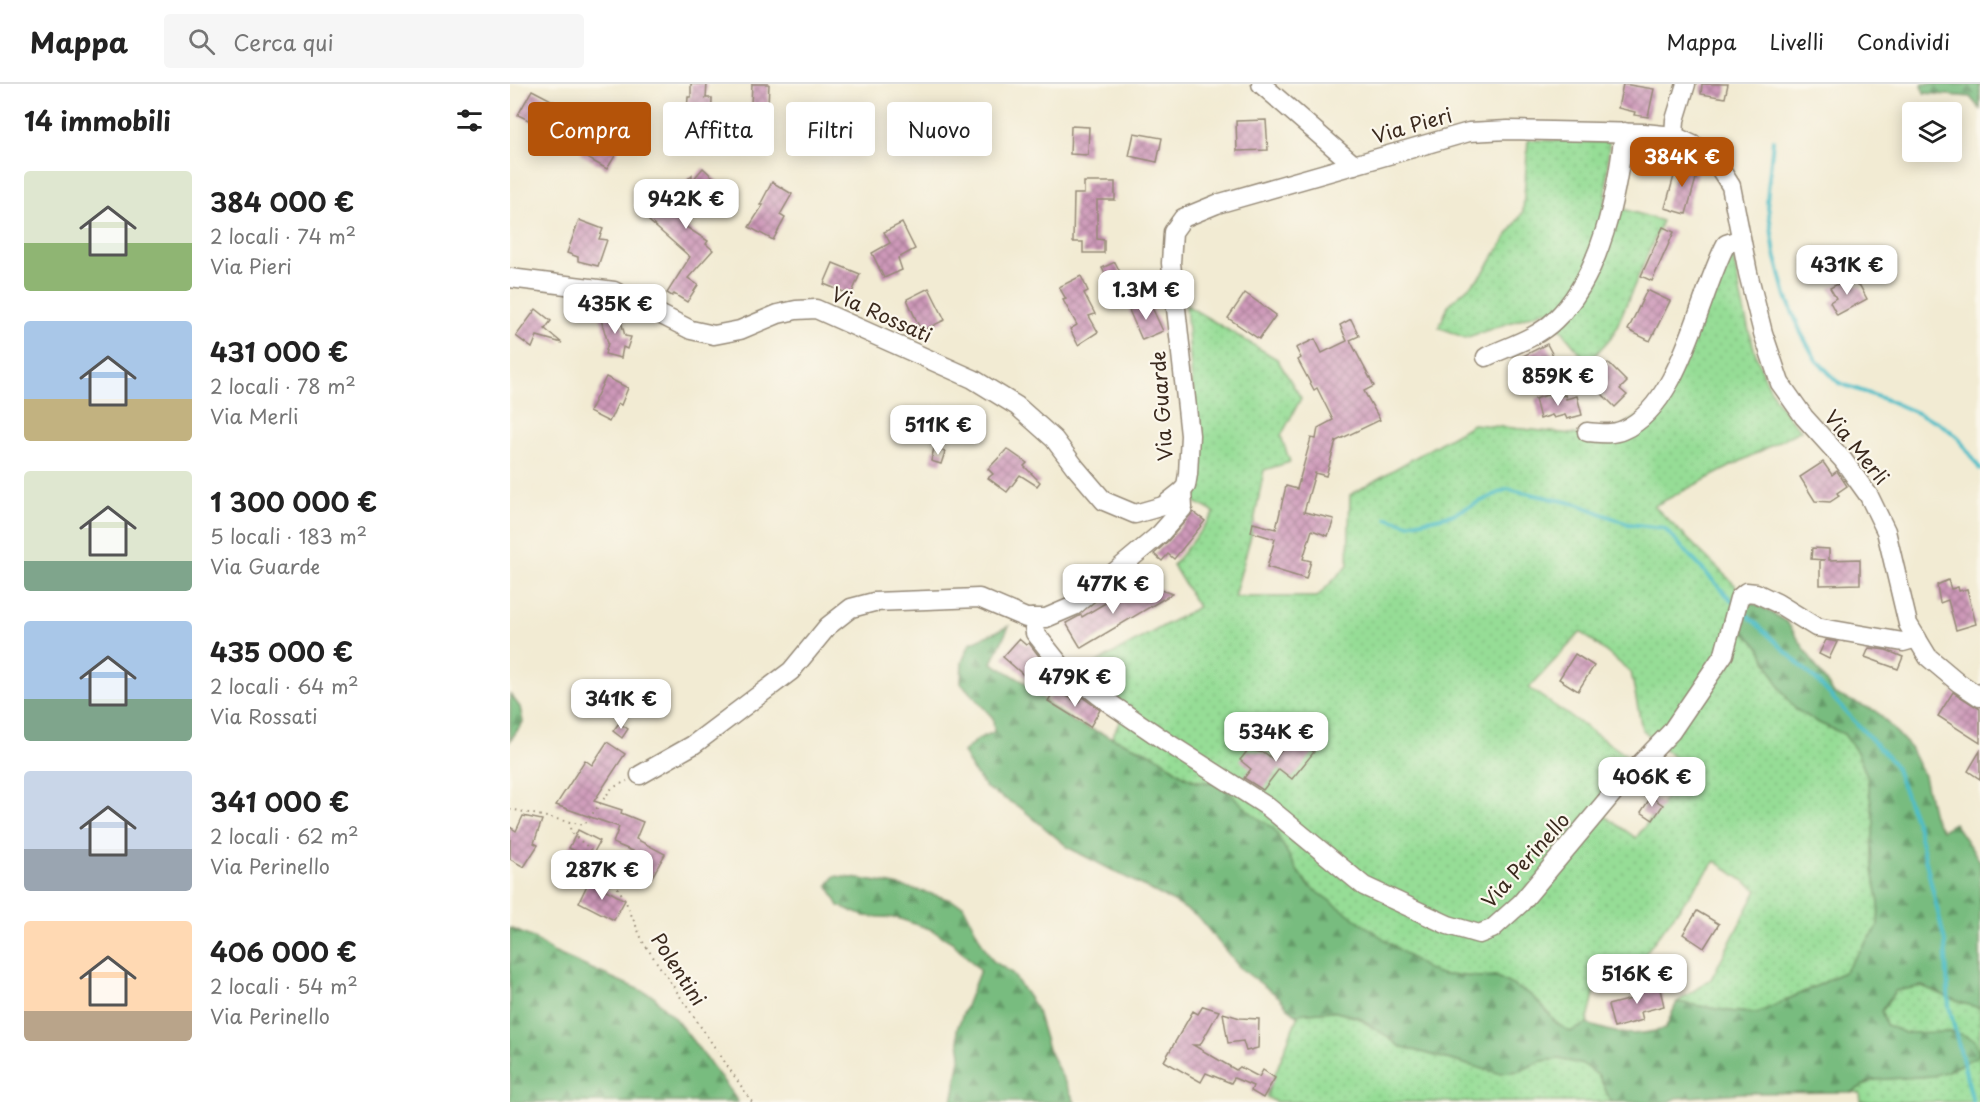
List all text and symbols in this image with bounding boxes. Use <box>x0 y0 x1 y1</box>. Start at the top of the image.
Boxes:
search box <box>164 14 584 68</box>
text: Mappa <box>30 20 128 63</box>
icon: search <box>185 25 218 58</box>
text: Cerca qui <box>233 25 334 58</box>
text: Mappa <box>1667 25 1737 57</box>
text: Livelli <box>1770 25 1824 57</box>
text: Condividi <box>1857 25 1950 57</box>
street label: Via Pieri <box>1369 99 1455 151</box>
text: 14 immobili <box>24 101 171 140</box>
chip: Compra <box>528 102 651 156</box>
chip: Affitta <box>663 102 774 156</box>
chip: Filtri <box>786 102 875 156</box>
chip: Nuovo <box>887 102 992 156</box>
map controls <box>1902 102 1962 162</box>
button: layers <box>1902 102 1962 162</box>
icon: filters <box>453 104 486 137</box>
pin: 384K € <box>1633 137 1731 188</box>
text: 384K € <box>1644 141 1720 171</box>
pin: 942K € <box>637 179 735 230</box>
text: 384 000 € <box>210 182 354 221</box>
text: 942K € <box>648 183 724 213</box>
icon: home <box>72 195 144 267</box>
text: 2 locali · 74 m² <box>210 221 356 251</box>
pin: 431K € <box>1798 245 1896 296</box>
text: 431K € <box>1810 249 1884 279</box>
text: Via Pieri <box>210 251 292 281</box>
pin: 1.3M € <box>1097 270 1195 321</box>
text: 1.3M € <box>1112 274 1180 304</box>
street label: Via Rossati <box>827 278 937 350</box>
pin: 435K € <box>566 284 664 335</box>
text: 435K € <box>577 288 653 318</box>
text: 431 000 € <box>210 332 348 371</box>
icon: home <box>72 345 144 417</box>
street label: Via Guarde <box>1142 350 1180 462</box>
pin: 859K € <box>1509 356 1607 407</box>
text: 859K € <box>1522 360 1594 390</box>
text: 2 locali · 78 m² <box>210 371 356 401</box>
text: Via Merli <box>210 401 299 431</box>
street label: Via Merli <box>1817 403 1897 491</box>
pin: 511K € <box>889 405 987 456</box>
text: 511K € <box>904 409 972 439</box>
text: 1 300 000 € <box>210 482 377 521</box>
icon: home <box>72 495 144 567</box>
text: 5 locali · 183 m² <box>210 521 367 551</box>
text: Via Guarde <box>210 551 320 581</box>
pin: 477K € <box>1064 564 1162 615</box>
text: 477K € <box>1077 568 1149 598</box>
text: 435 000 € <box>210 632 353 671</box>
icon: home <box>72 645 144 717</box>
pin: 479K € <box>1026 657 1124 708</box>
text: 479K € <box>1039 661 1111 691</box>
text: 2 locali · 64 m² <box>210 671 359 701</box>
pin: 341K € <box>572 679 670 730</box>
text: 341K € <box>585 683 657 713</box>
text: Via Rossati <box>210 701 318 731</box>
pin: 534K € <box>1227 712 1325 763</box>
text: 534K € <box>1238 716 1314 746</box>
pin: 406K € <box>1603 757 1701 808</box>
text: 406K € <box>1612 761 1692 791</box>
text: 341 000 € <box>210 782 349 821</box>
icon: home <box>72 795 144 867</box>
street label: Via Perinello <box>1474 805 1576 915</box>
text: 2 locali · 62 m² <box>210 821 359 851</box>
pin: 287K € <box>553 850 651 901</box>
text: Via Perinello <box>210 851 330 881</box>
text: 287K € <box>565 854 639 884</box>
street label: Polentini <box>644 927 714 1011</box>
text: 406 000 € <box>210 932 357 971</box>
icon: home <box>72 945 144 1017</box>
pin: 516K € <box>1588 954 1686 1005</box>
text: 516K € <box>1601 958 1673 988</box>
text: 2 locali · 54 m² <box>210 971 358 1001</box>
text: Via Perinello <box>210 1001 330 1031</box>

